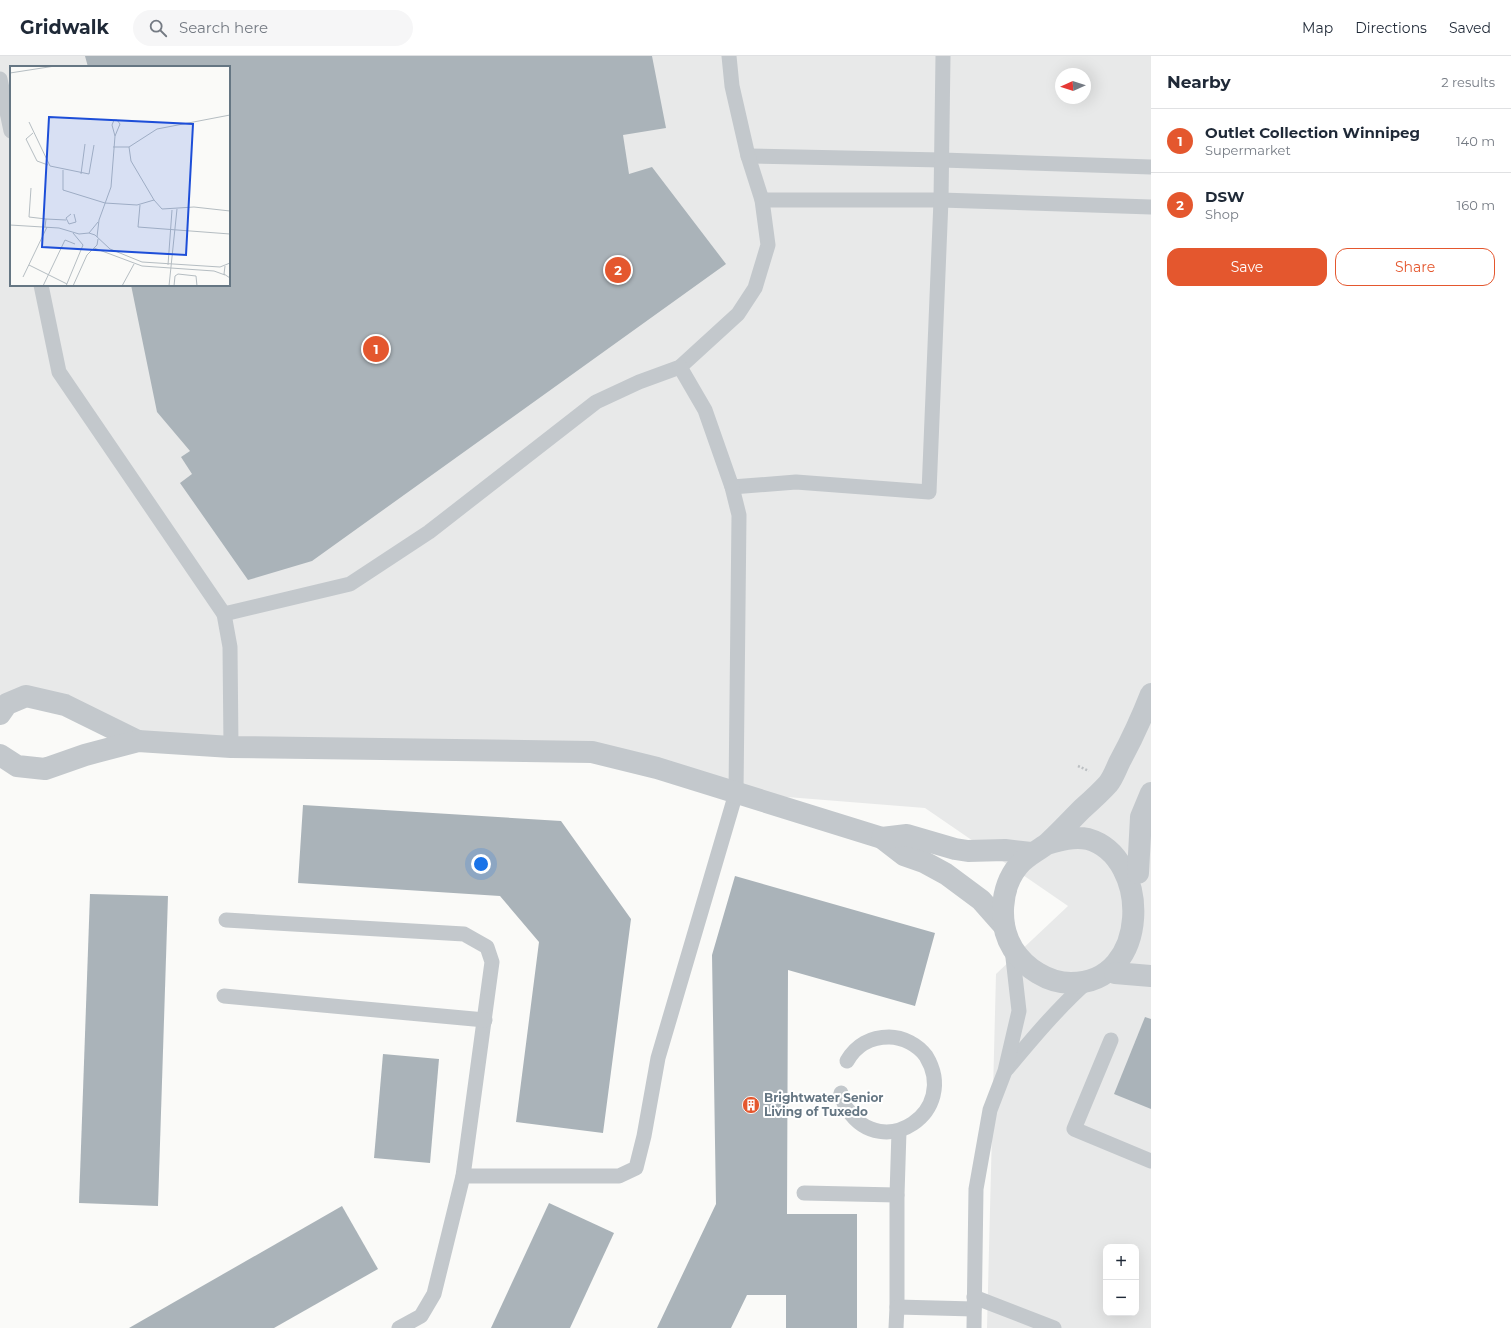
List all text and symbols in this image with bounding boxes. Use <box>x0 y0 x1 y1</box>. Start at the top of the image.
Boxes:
search box <box>133 10 413 46</box>
text: Gridwalk <box>20 16 109 39</box>
icon: search <box>147 17 169 39</box>
text: Search here <box>179 18 268 37</box>
text: Map <box>1302 19 1333 37</box>
text: Directions <box>1355 19 1427 37</box>
text: Saved <box>1449 19 1491 37</box>
inset map <box>10 66 230 286</box>
north arrow <box>1055 68 1091 104</box>
text: Nearby <box>1167 72 1231 92</box>
text: 2 results <box>1441 74 1495 90</box>
text: Outlet Collection Winnipeg <box>1205 123 1420 142</box>
text: 1 <box>1177 133 1183 149</box>
text: 140 m <box>1456 133 1495 149</box>
text: Supermarket <box>1205 142 1291 158</box>
text: DSW <box>1205 187 1244 206</box>
text: 2 <box>1176 197 1184 213</box>
text: 160 m <box>1457 197 1495 213</box>
text: Shop <box>1205 206 1239 222</box>
button: Save <box>1167 248 1327 286</box>
button: Share <box>1335 248 1495 286</box>
pin: 2 <box>605 255 631 285</box>
pin: 1 <box>363 334 389 364</box>
your location <box>471 854 491 874</box>
place label: Brightwater Senior Living of Tuxedo <box>764 1090 883 1119</box>
building icon: Brightwater Senior Living of Tuxedo <box>741 1095 761 1115</box>
map controls <box>1103 1244 1139 1316</box>
button: + <box>1103 1244 1139 1280</box>
button: − <box>1103 1280 1139 1316</box>

